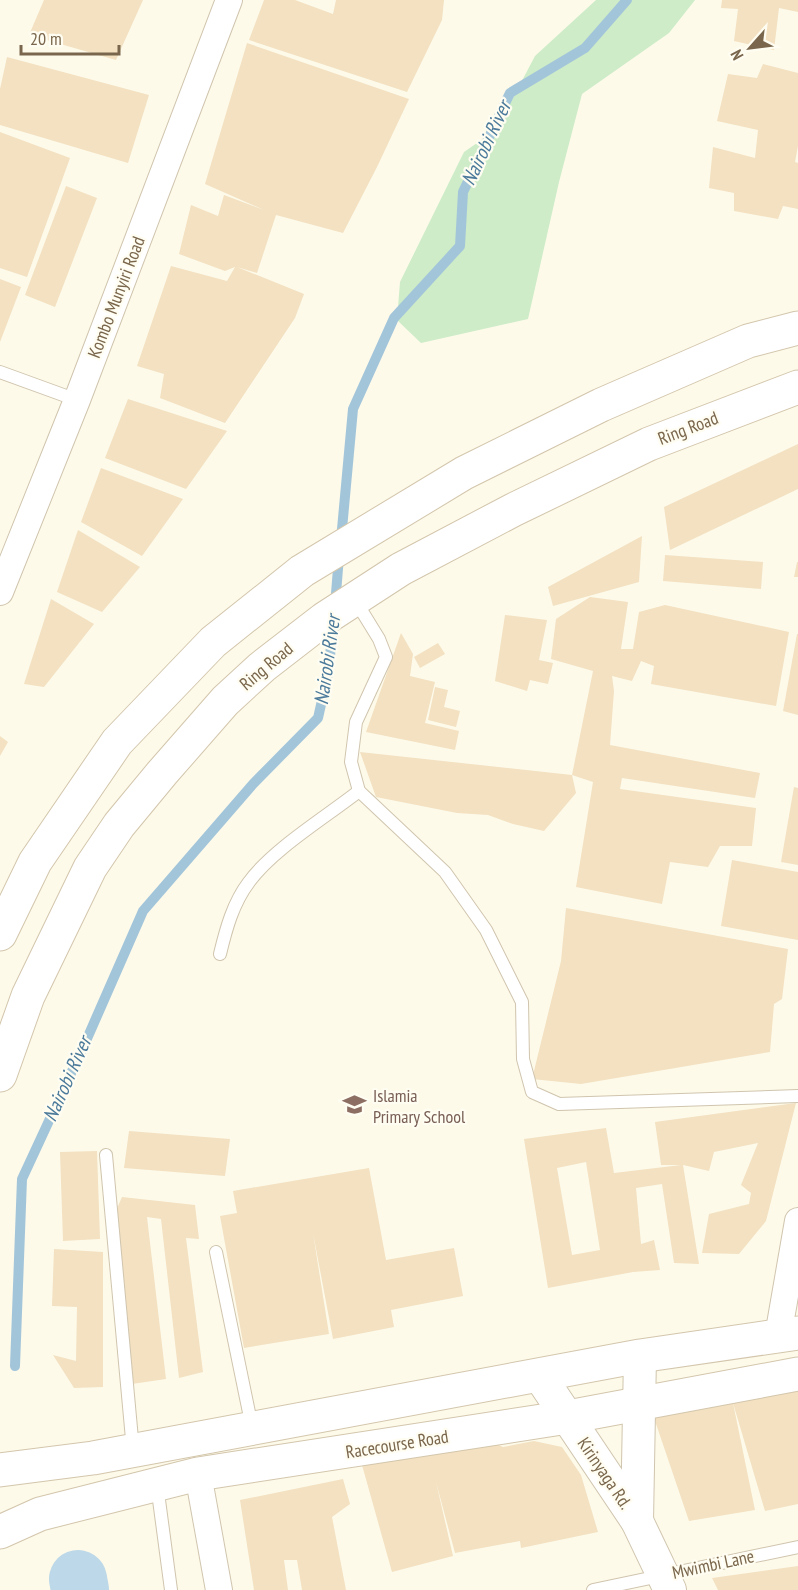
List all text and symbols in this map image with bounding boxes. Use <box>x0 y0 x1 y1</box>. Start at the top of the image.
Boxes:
scale bar <box>21 18 118 56</box>
north arrow <box>720 18 780 78</box>
text: 20 m <box>30 27 62 50</box>
text: N <box>726 47 748 64</box>
water label: Nairobi River <box>455 94 518 189</box>
street label: Kombo Munyiri Road <box>82 233 150 361</box>
street label: Ring Road <box>655 406 721 450</box>
water label: Nairobi River <box>308 611 346 706</box>
street label: Ring Road <box>235 637 297 695</box>
water label: Nairobi River <box>37 1030 98 1125</box>
place label: Islamia Primary School <box>373 1084 466 1128</box>
school or university icon: Islamia Primary School <box>342 1092 368 1118</box>
street label: Racecourse Road <box>344 1425 450 1463</box>
street label: Kirinyaga Rd. <box>573 1433 637 1513</box>
street label: Mwimbi Lane <box>670 1544 756 1584</box>

